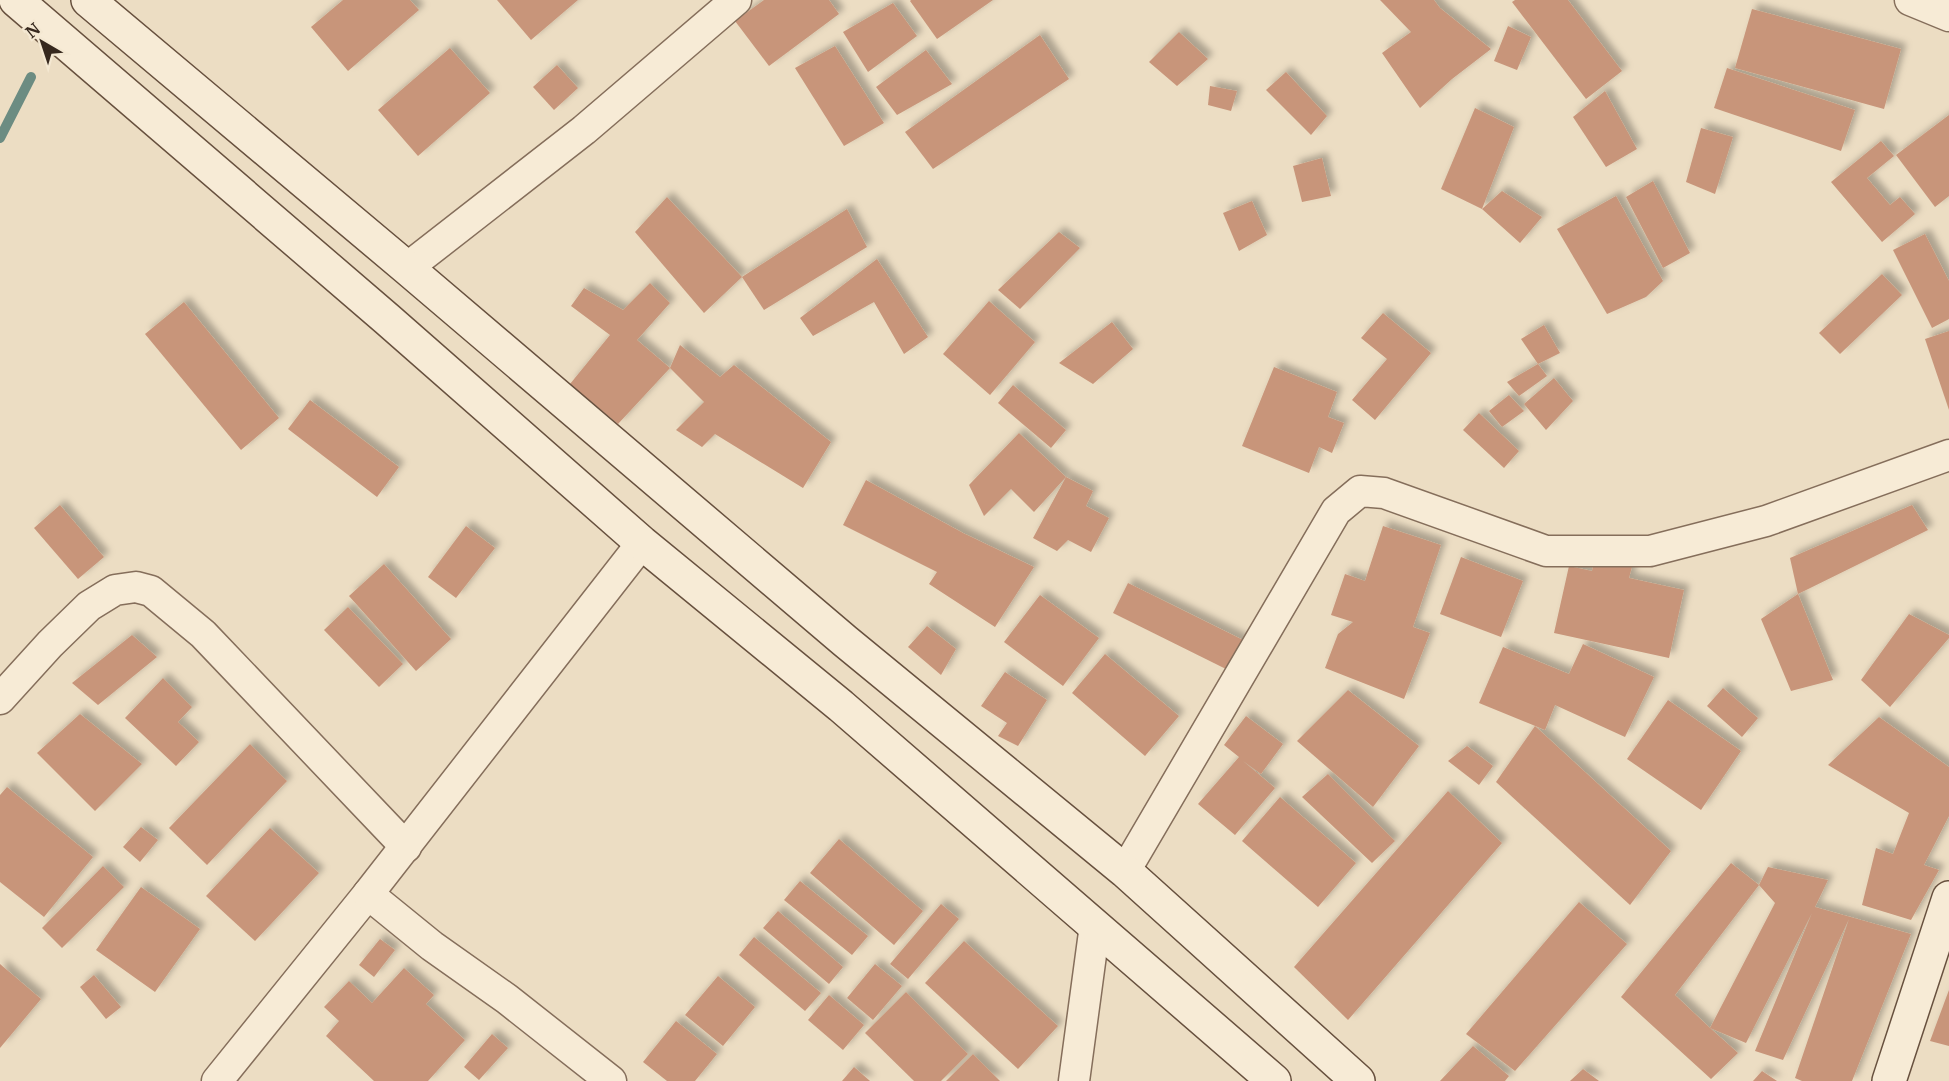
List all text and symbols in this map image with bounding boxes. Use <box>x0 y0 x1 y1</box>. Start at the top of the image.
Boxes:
north arrow <box>12 12 72 72</box>
text: N <box>21 18 44 42</box>

